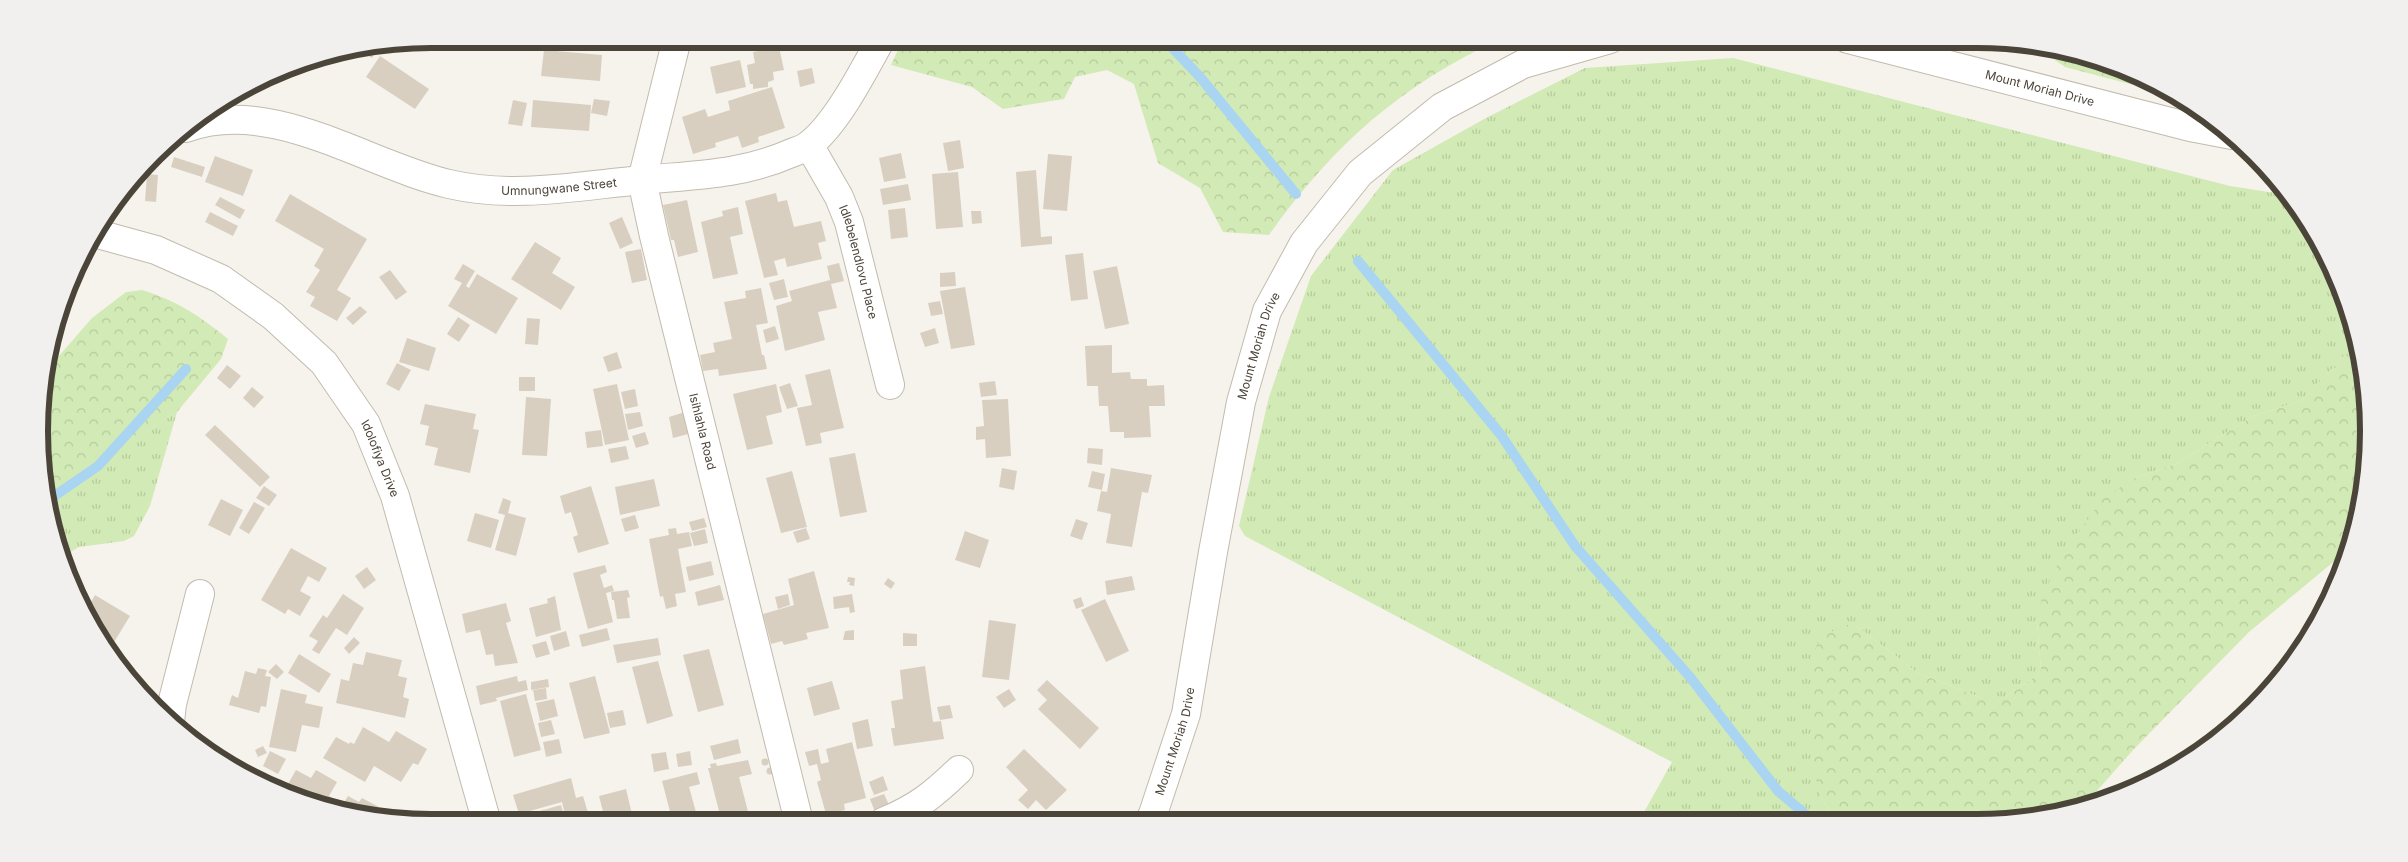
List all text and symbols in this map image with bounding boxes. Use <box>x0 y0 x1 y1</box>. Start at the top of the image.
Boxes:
street label: Mount Moriah Drive <box>1984 67 2096 109</box>
street label: Umnungwane Street <box>501 175 618 198</box>
street label: Idlebelendlovu Place <box>836 203 881 320</box>
street label: Mount Moriah Drive <box>1234 289 1283 401</box>
street label: Isihlahla Road <box>686 392 720 471</box>
street label: Idolofiya Drive <box>358 416 403 499</box>
street label: Mount Moriah Drive <box>1152 686 1197 797</box>

